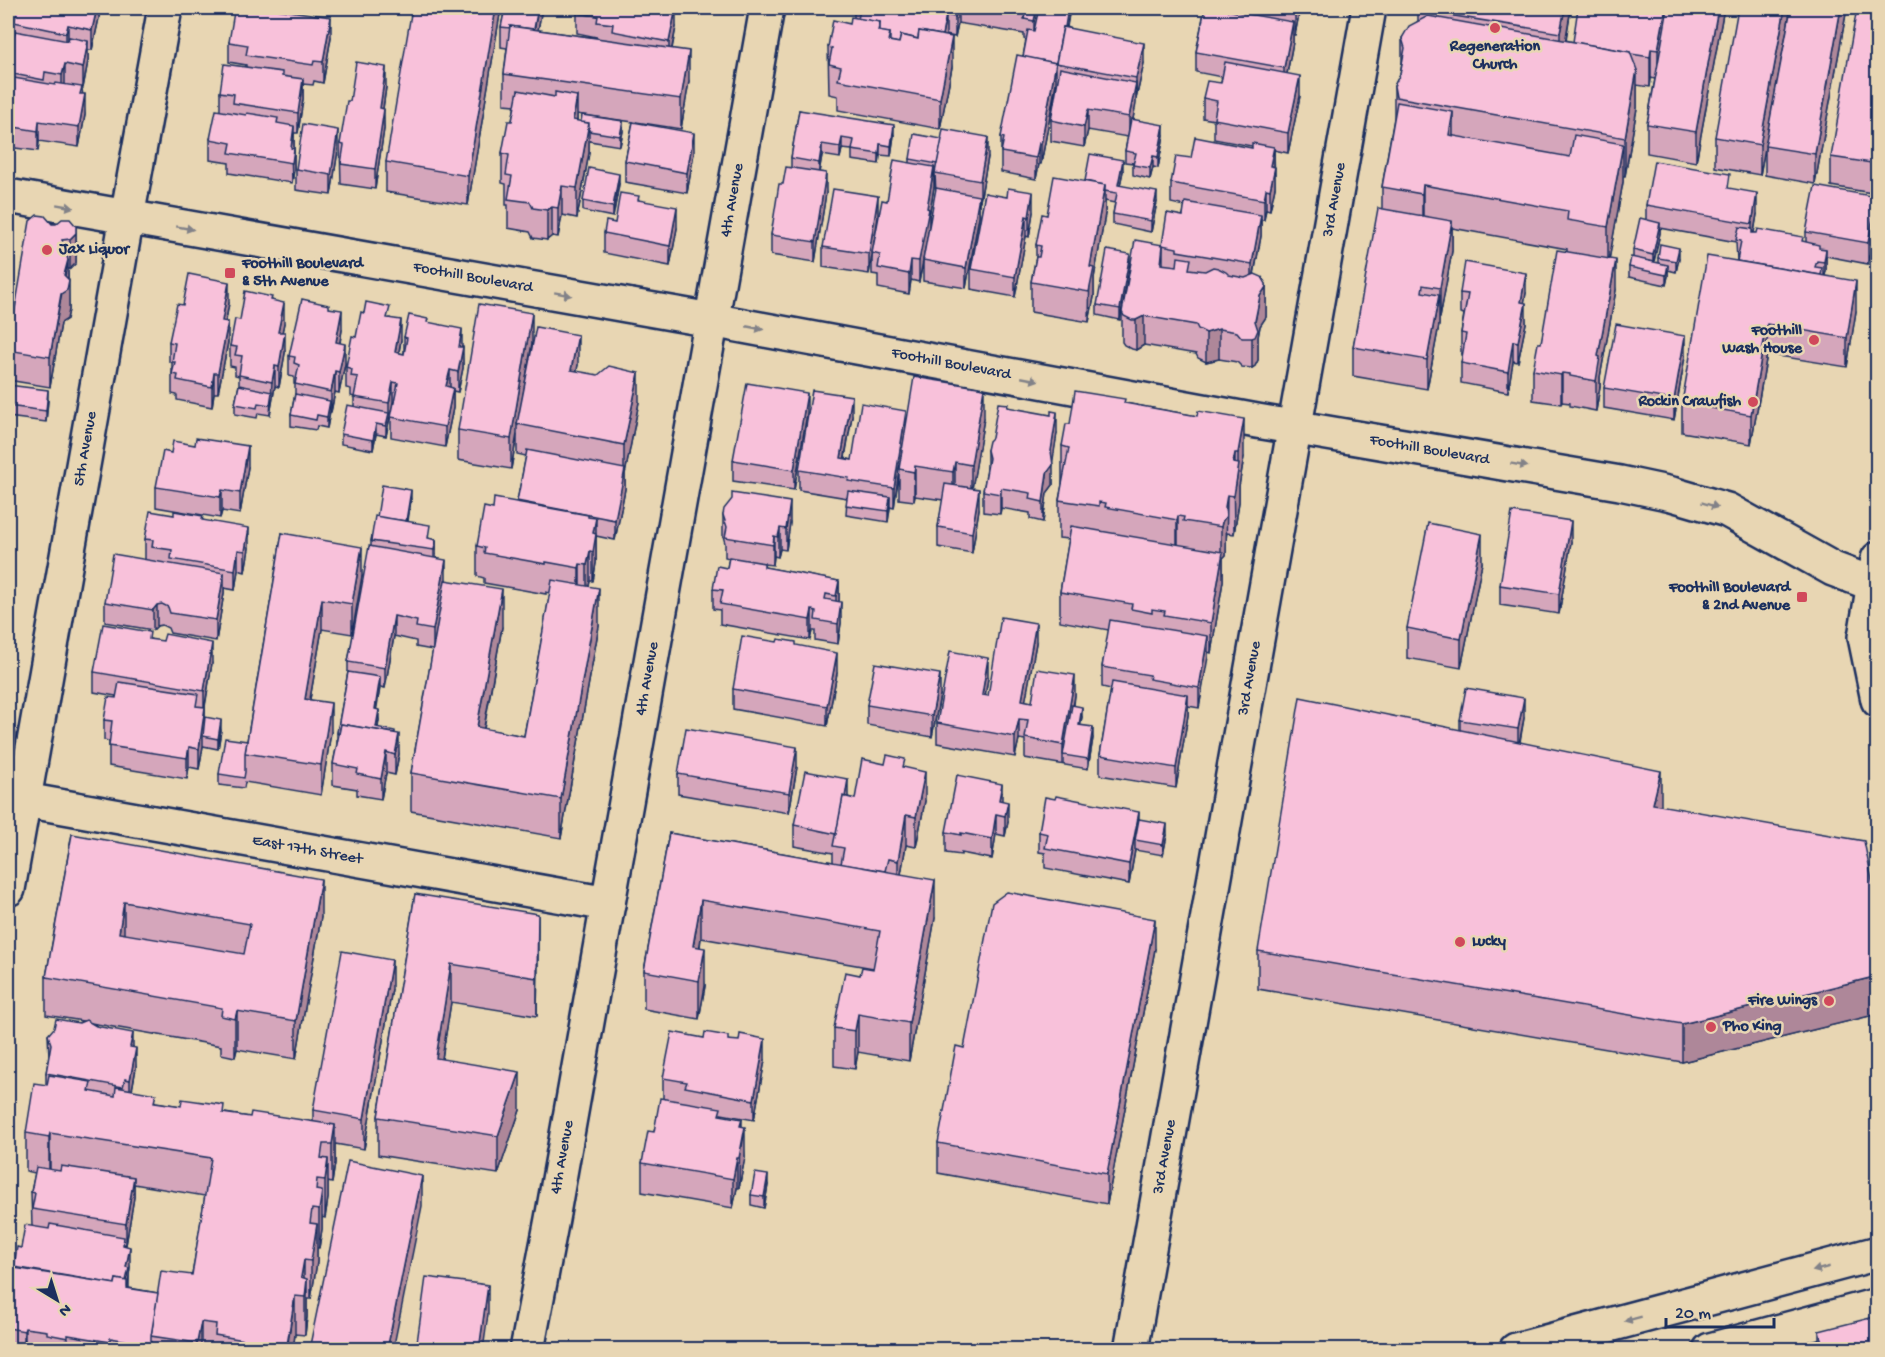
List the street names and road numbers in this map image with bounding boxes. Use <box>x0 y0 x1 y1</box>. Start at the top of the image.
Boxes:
street label: 3rd Avenue <box>1319 160 1351 240</box>
street label: 4th Avenue <box>717 161 749 239</box>
street label: Foothill Boulevard <box>411 258 536 298</box>
street label: Foothill Boulevard <box>889 344 1014 385</box>
street label: 5th Avenue <box>70 409 102 488</box>
street label: Foothill Boulevard <box>1367 431 1492 470</box>
street label: 3rd Avenue <box>1234 639 1266 718</box>
street label: 4th Avenue <box>632 640 664 717</box>
street label: East 17th Street <box>251 831 365 870</box>
street label: 4th Avenue <box>547 1118 579 1196</box>
street label: 3rd Avenue <box>1149 1118 1181 1197</box>

